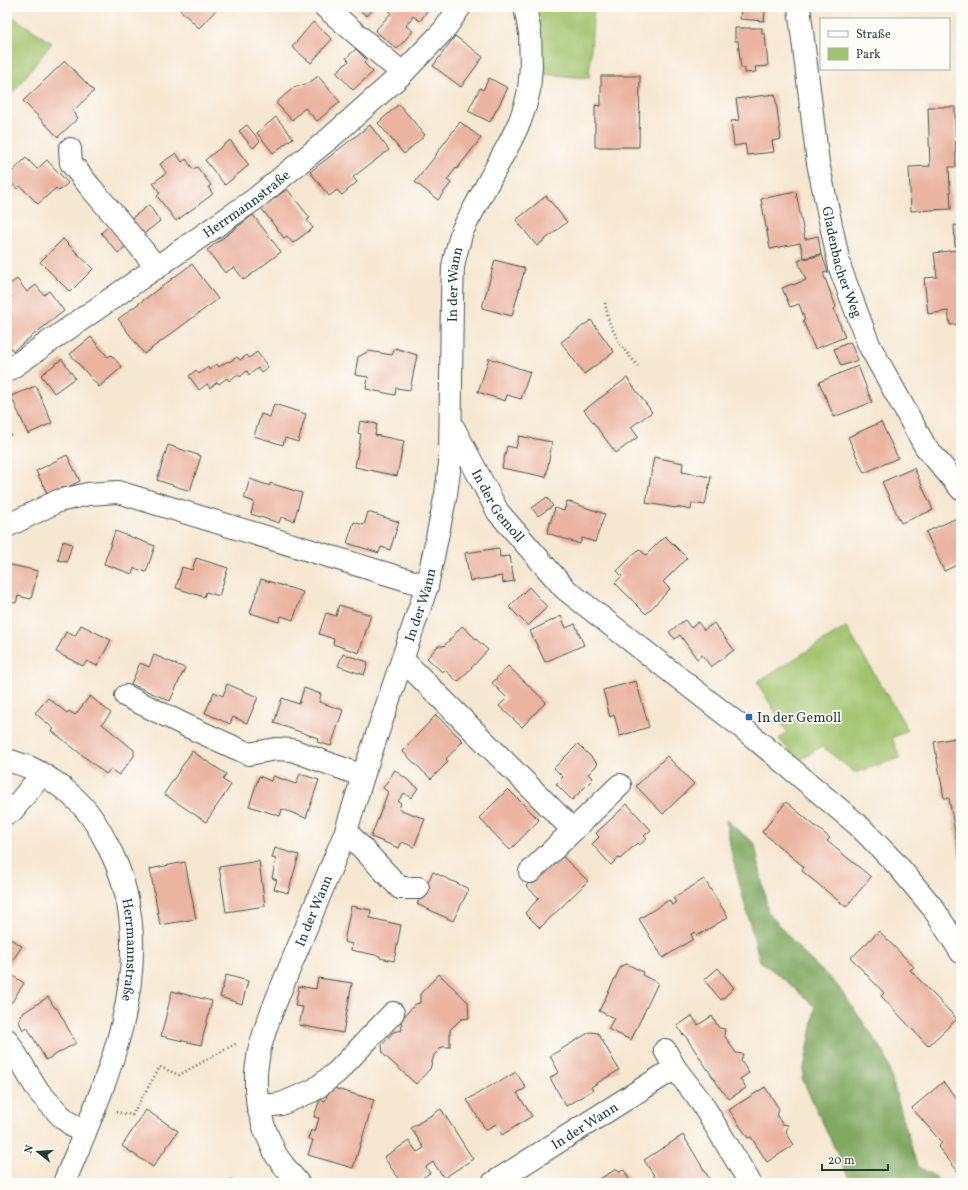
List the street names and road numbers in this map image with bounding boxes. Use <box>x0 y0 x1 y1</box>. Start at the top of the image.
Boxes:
street label: Herrmannstraße <box>200 166 295 243</box>
street label: Gladenbacher Weg <box>816 205 866 321</box>
street label: In der Wann <box>444 245 468 322</box>
street label: In der Gemoll <box>466 466 528 547</box>
street label: In der Wann <box>401 567 441 644</box>
street label: In der Wann <box>291 872 338 950</box>
street label: Herrmannstraße <box>116 897 140 1003</box>
street label: In der Wann <box>548 1098 622 1155</box>

